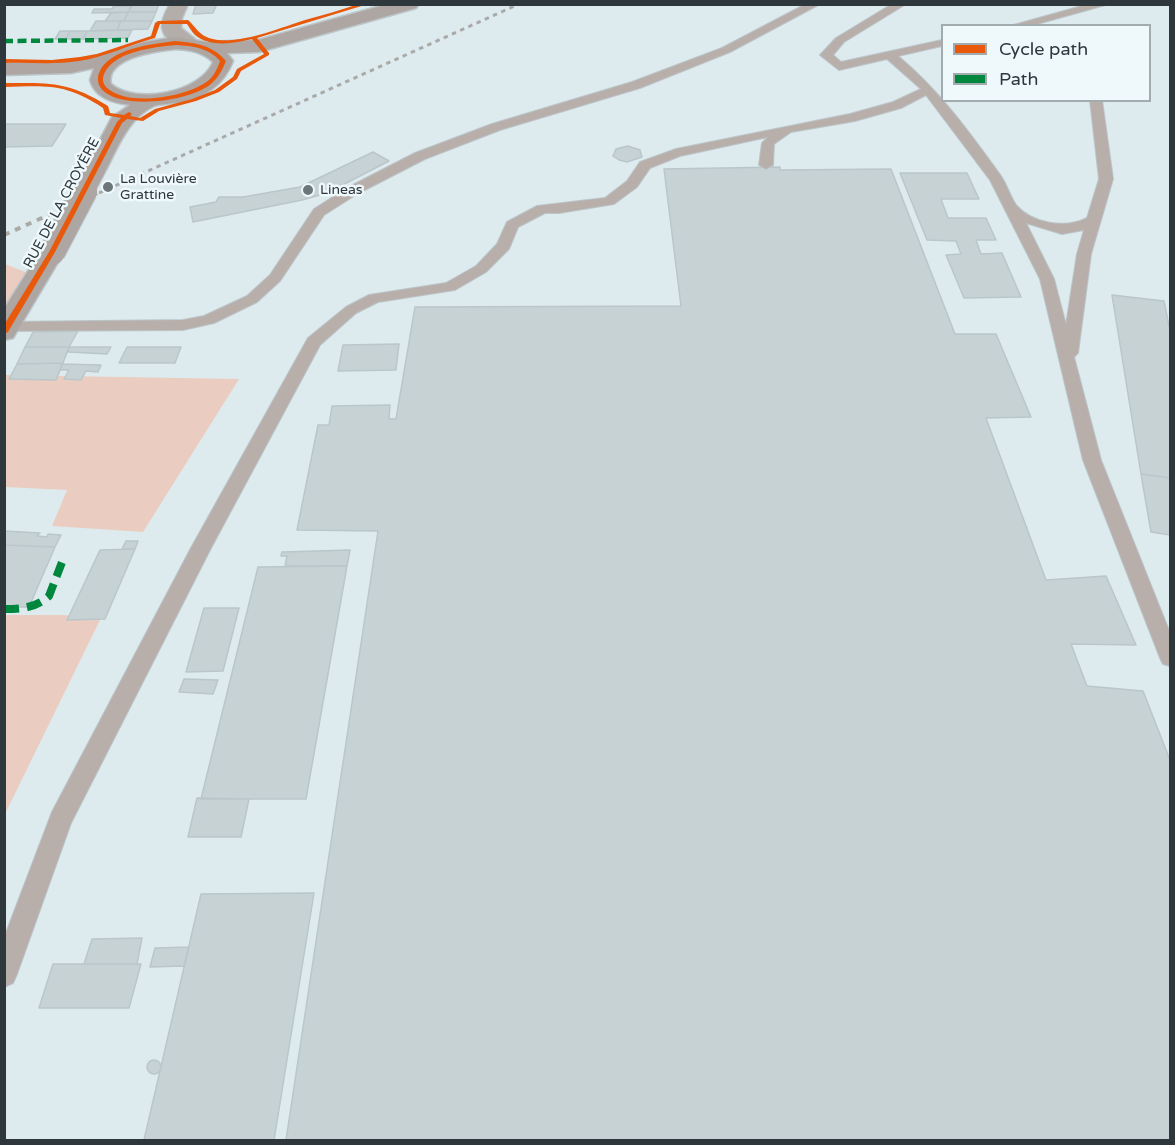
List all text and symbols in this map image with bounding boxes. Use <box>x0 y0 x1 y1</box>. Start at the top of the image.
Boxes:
legend <box>941 24 1151 102</box>
text: Cycle path <box>999 38 1088 60</box>
text: Path <box>999 68 1038 90</box>
street label: RUE DE LA CROYÈRE <box>20 135 104 271</box>
place label: La Louvière Grattine <box>120 171 197 204</box>
marker: La Louvière Grattine <box>101 180 115 194</box>
place label: Lineas <box>320 182 363 198</box>
marker: Lineas <box>301 183 315 197</box>

